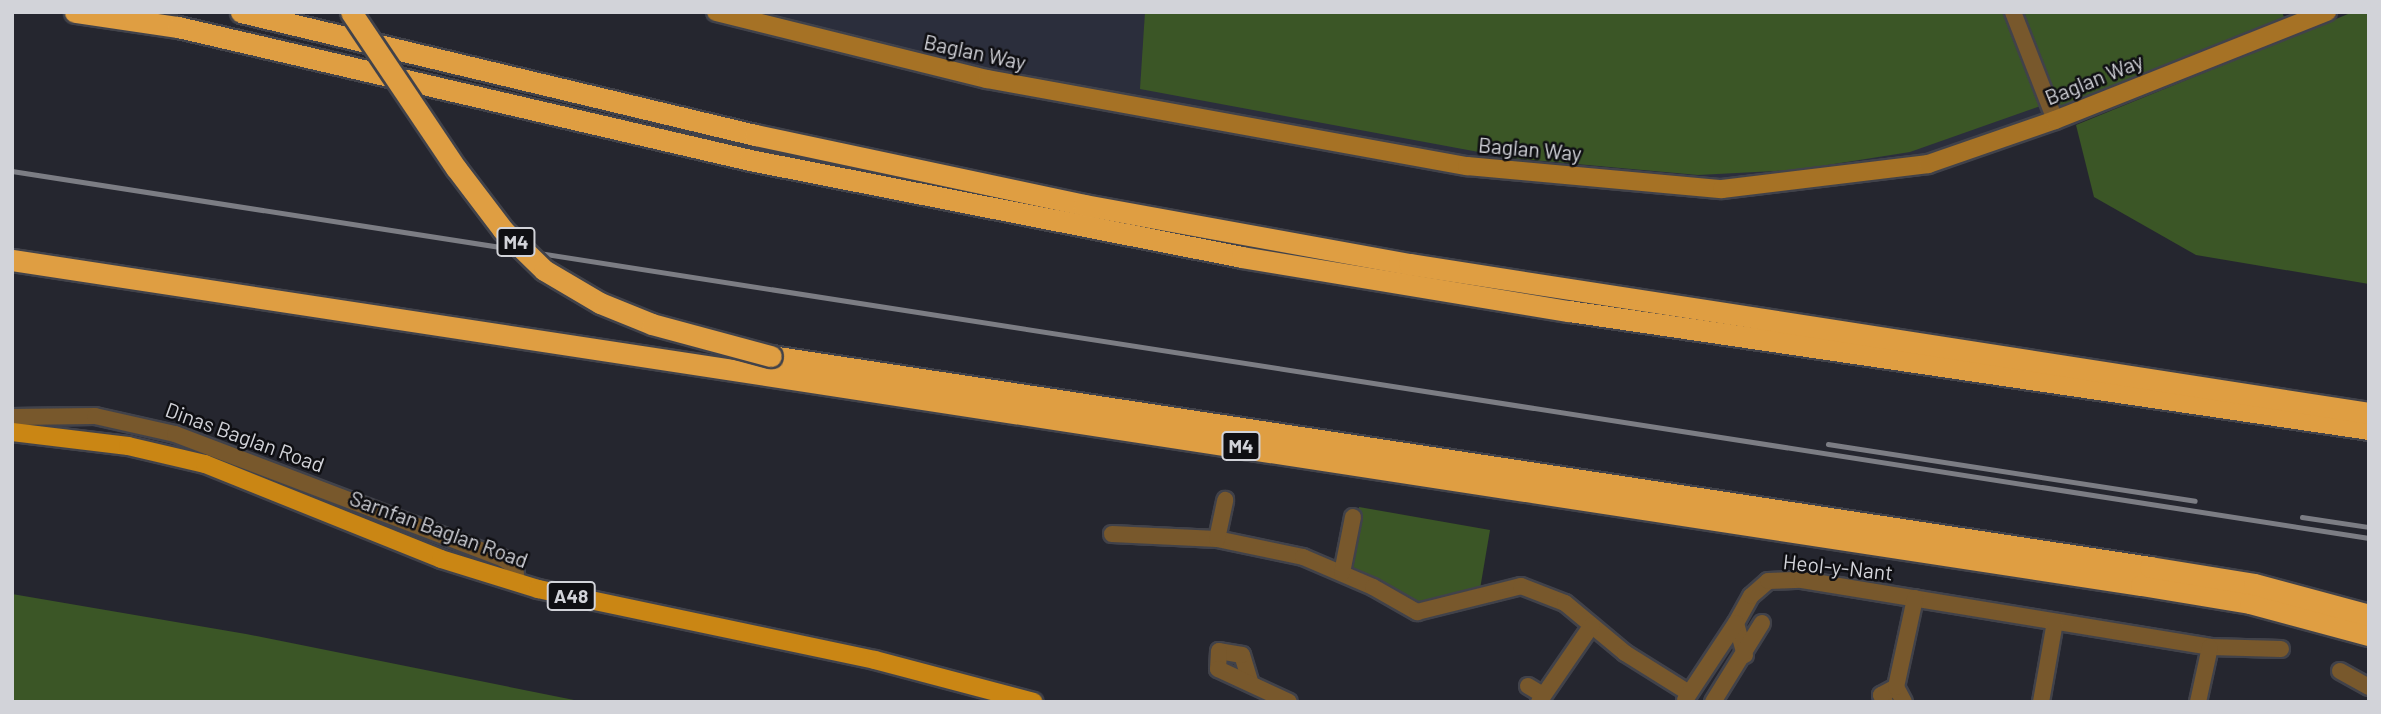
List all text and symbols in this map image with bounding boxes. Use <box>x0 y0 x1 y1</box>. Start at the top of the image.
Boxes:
street label: Baglan Way <box>922 29 1028 75</box>
street label: Baglan Way <box>2041 48 2147 110</box>
street label: Baglan Way <box>1477 132 1583 166</box>
road number: M4 <box>495 226 537 258</box>
street label: Dinas Baglan Road <box>162 397 328 477</box>
road number: M4 <box>1220 430 1262 462</box>
street label: Sarnfan Baglan Road <box>346 485 532 573</box>
street label: Heol-y-Nant <box>1782 549 1894 585</box>
road number: A48 <box>546 580 596 611</box>

